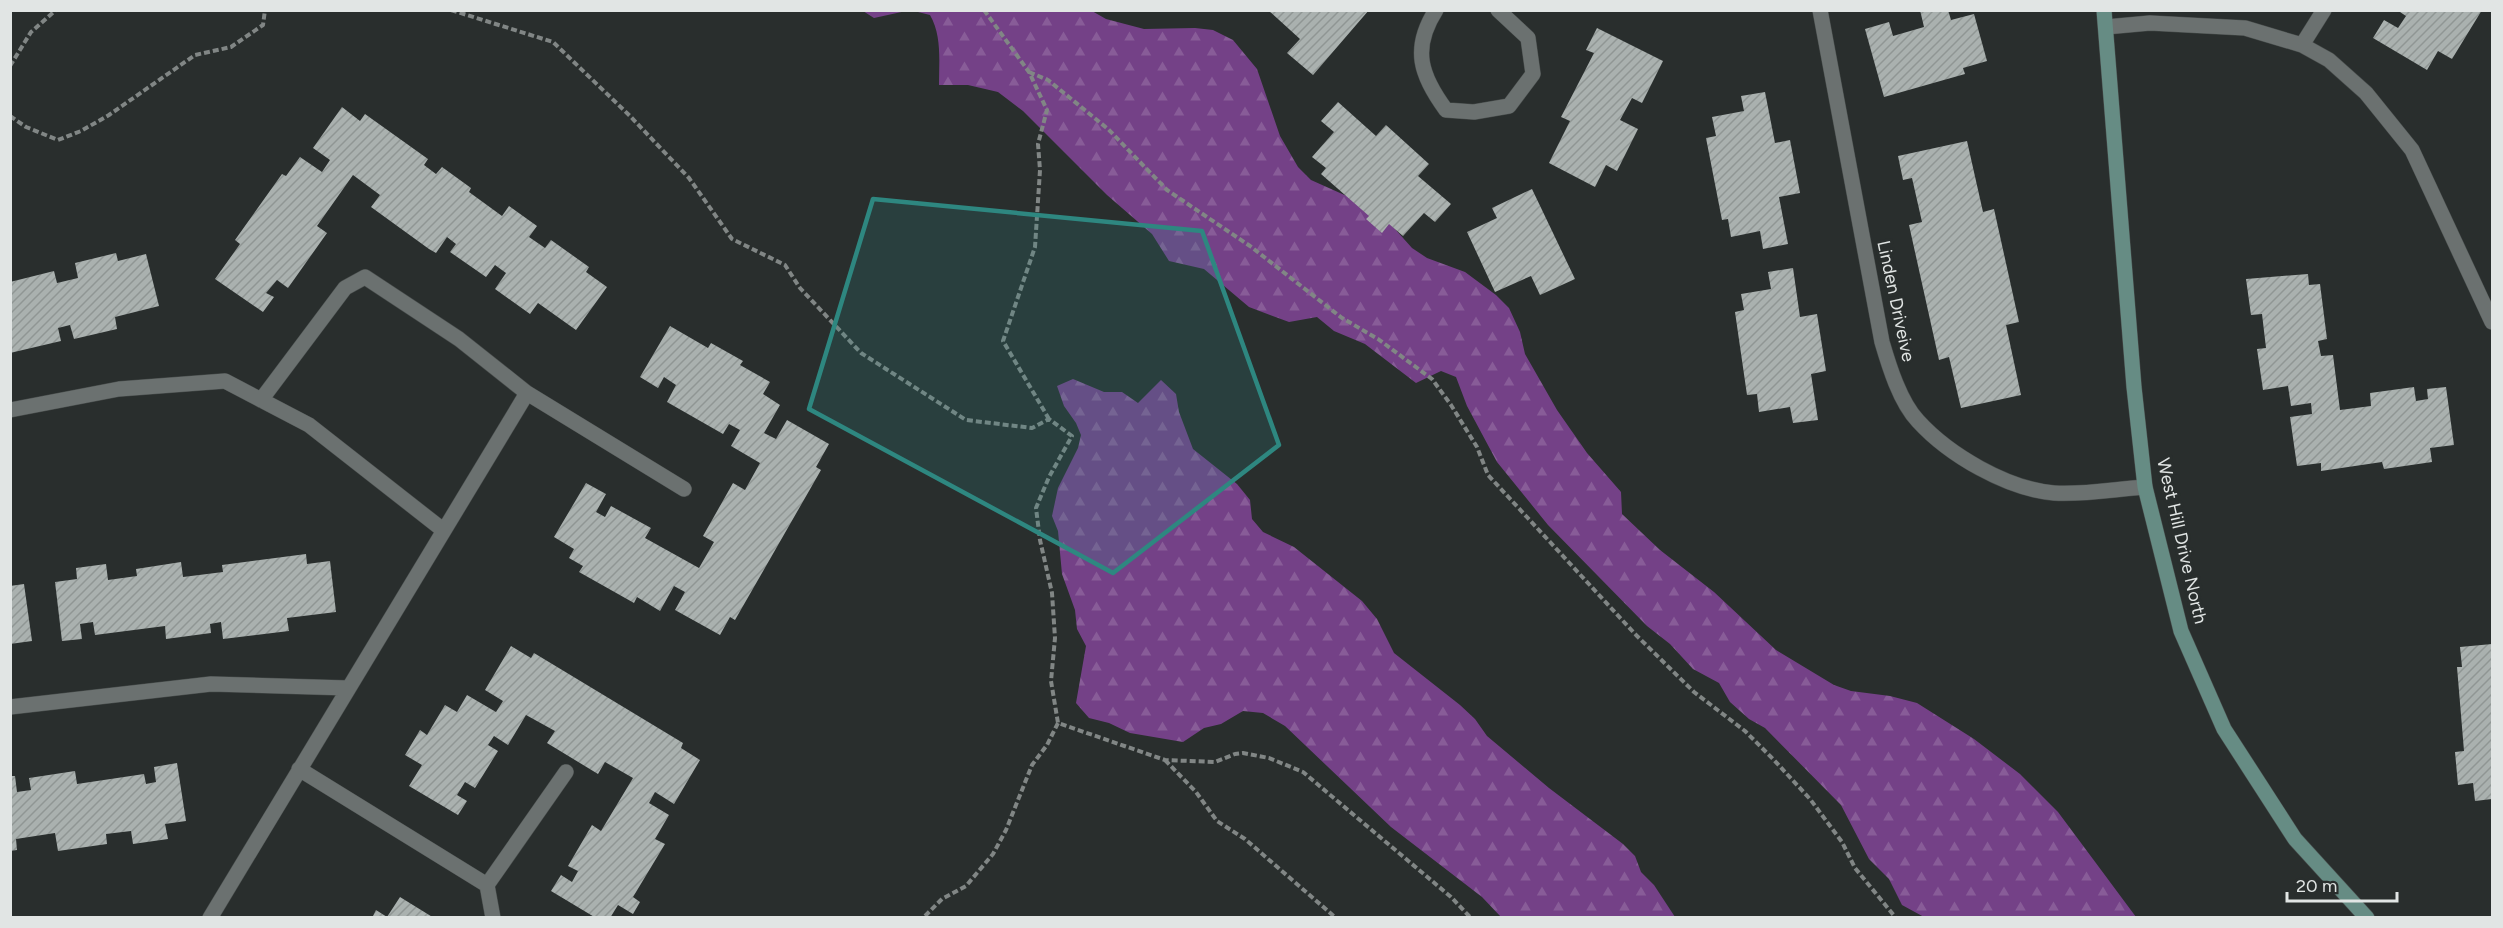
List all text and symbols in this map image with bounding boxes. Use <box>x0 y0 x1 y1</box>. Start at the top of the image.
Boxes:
street label: Linden Driveive <box>1872 238 1920 364</box>
street label: West Hill Drive North <box>2152 456 2212 626</box>
scale bar <box>2287 865 2396 903</box>
text: 20 m <box>2296 875 2337 897</box>

